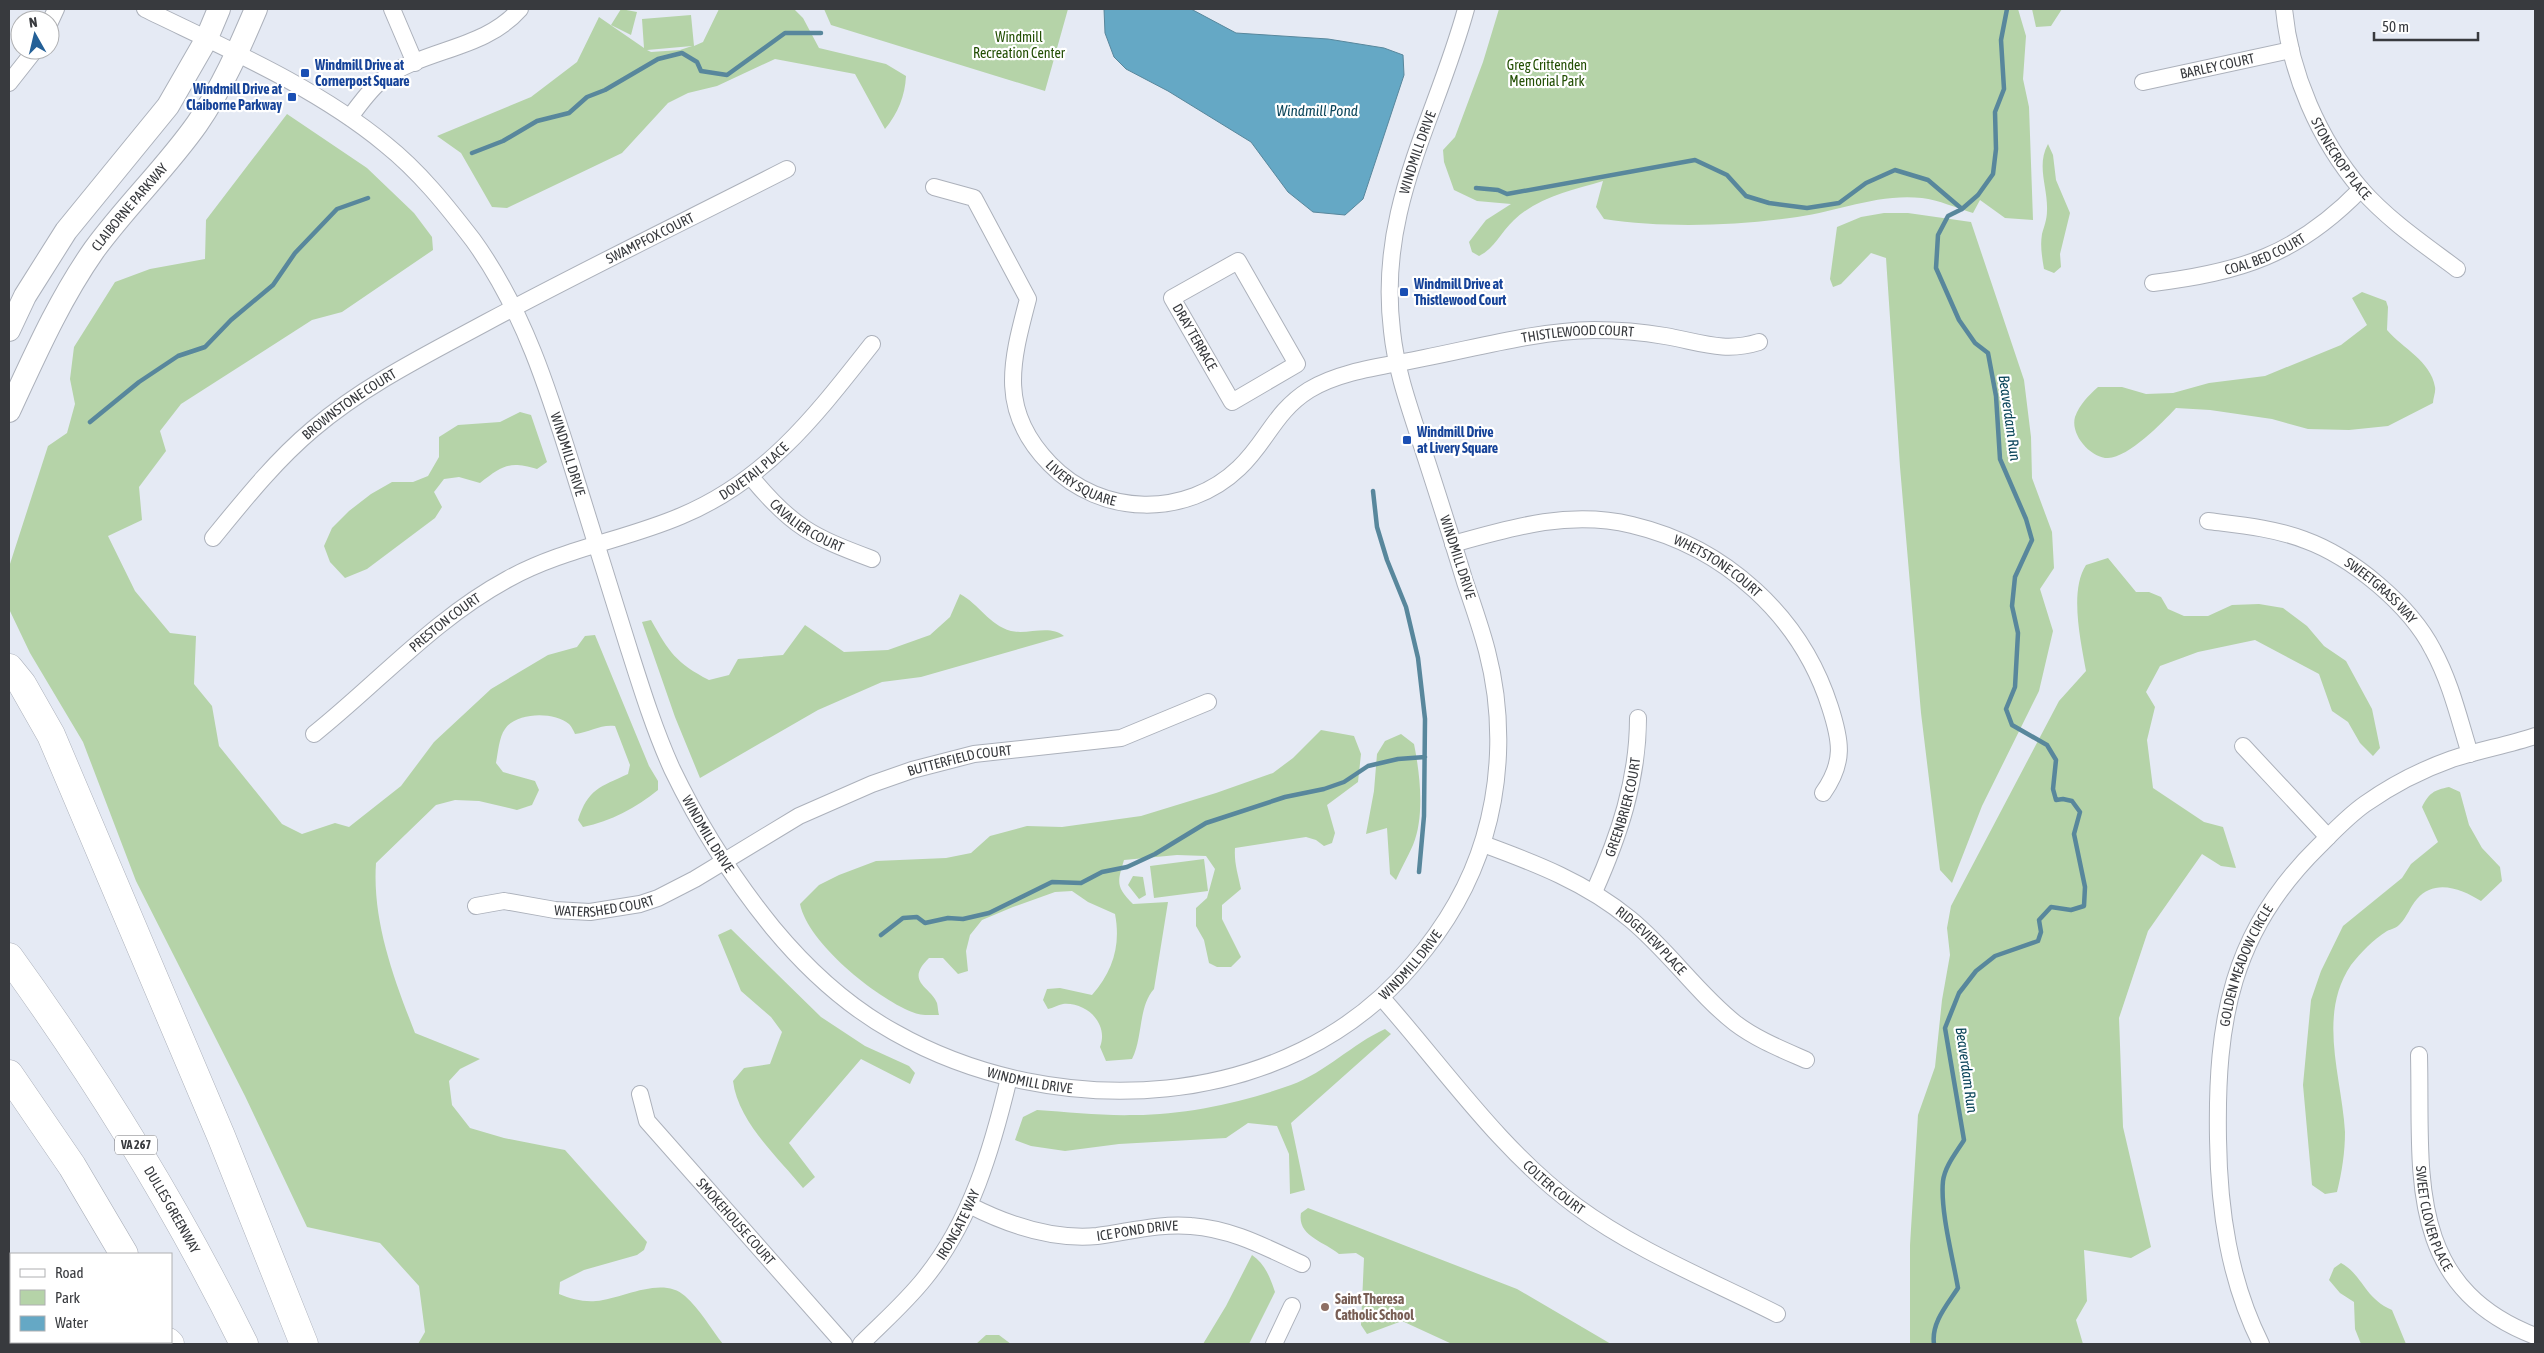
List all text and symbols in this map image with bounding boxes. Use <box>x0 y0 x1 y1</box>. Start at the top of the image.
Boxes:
north arrow <box>10 10 60 60</box>
scale bar <box>2374 10 2478 42</box>
text: N <box>28 14 38 31</box>
text: 50 m <box>2382 18 2409 35</box>
park label: Windmill Recreation Center <box>973 29 1066 61</box>
street label: BARLEY COURT <box>2179 50 2256 82</box>
place label: Windmill Drive at Cornerpost Square <box>314 57 410 89</box>
park label: Greg Crittenden Memorial Park <box>1507 57 1587 89</box>
marker: Windmill Drive at Cornerpost Square <box>299 67 311 79</box>
place label: Windmill Drive at Claiborne Parkway <box>186 81 282 113</box>
marker: Windmill Drive at Claiborne Parkway <box>286 91 298 103</box>
water label: Windmill Pond <box>1276 102 1358 119</box>
street label: WINDMILL DRIVE <box>1396 109 1439 196</box>
street label: STONECROP PLACE <box>2308 115 2374 203</box>
street label: CLAIBORNE PARKWAY <box>88 159 171 254</box>
street label: SWAMPFOX COURT <box>603 209 697 267</box>
street label: COAL BED COURT <box>2223 230 2308 278</box>
place label: Windmill Drive at Thistlewood Court <box>1413 276 1506 308</box>
marker: Windmill Drive at Thistlewood Court <box>1398 286 1410 298</box>
street label: DRAY TERRACE <box>1169 301 1221 373</box>
street label: THISTLEWOOD COURT <box>1520 322 1635 346</box>
street label: BROWNSTONE COURT <box>299 365 399 443</box>
water label: Beaverdam Run <box>1996 374 2024 462</box>
street label: WINDMILL DRIVE <box>547 410 589 498</box>
place label: Windmill Drive at Livery Square <box>1416 424 1498 456</box>
marker: Windmill Drive at Livery Square <box>1401 434 1413 446</box>
street label: DOVETAIL PLACE <box>716 439 792 503</box>
street label: LIVERY SQUARE <box>1043 457 1118 509</box>
street label: CAVALIER COURT <box>767 496 846 555</box>
street label: WINDMILL DRIVE <box>1437 513 1479 601</box>
street label: WHETSTONE COURT <box>1671 531 1765 600</box>
street label: SWEETGRASS WAY <box>2342 554 2421 627</box>
street label: PRESTON COURT <box>406 590 483 655</box>
street label: BUTTERFIELD COURT <box>905 742 1013 779</box>
street label: GREENBRIER COURT <box>1602 756 1643 859</box>
street label: WINDMILL DRIVE <box>679 793 737 875</box>
street label: WATERSHED COURT <box>554 892 656 920</box>
street label: GOLDEN MEADOW CIRCLE <box>2216 902 2276 1028</box>
street label: RIDGEVIEW PLACE <box>1613 903 1690 978</box>
street label: WINDMILL DRIVE <box>1376 927 1445 1003</box>
water label: Beaverdam Run <box>1953 1026 1981 1114</box>
street label: WINDMILL DRIVE <box>985 1064 1073 1096</box>
road number: VA 267 <box>115 1136 157 1154</box>
street label: COLTER COURT <box>1520 1157 1587 1217</box>
street label: DULLES GREENWAY <box>141 1163 204 1257</box>
street label: SWEET CLOVER PLACE <box>2413 1165 2456 1274</box>
street label: SMOKEHOUSE COURT <box>693 1175 778 1268</box>
street label: IRONGATE WAY <box>933 1186 983 1263</box>
street label: ICE POND DRIVE <box>1095 1217 1178 1244</box>
legend <box>10 1253 172 1343</box>
text: Road <box>55 1264 84 1281</box>
text: Park <box>55 1289 80 1306</box>
place label: Saint Theresa Catholic School <box>1335 1291 1414 1323</box>
marker: Saint Theresa Catholic School <box>1319 1301 1331 1313</box>
text: Water <box>55 1314 88 1331</box>

